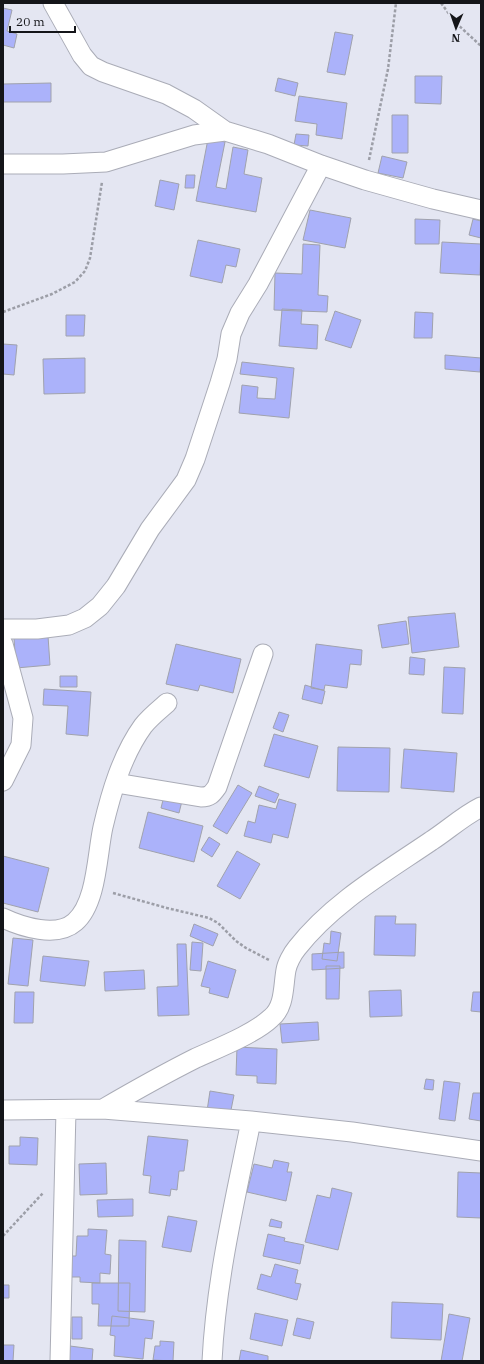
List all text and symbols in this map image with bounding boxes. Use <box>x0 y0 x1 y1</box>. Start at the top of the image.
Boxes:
scale bar <box>10 8 75 34</box>
north arrow <box>436 8 476 48</box>
text: 20 m <box>16 14 45 29</box>
text: N <box>451 31 460 45</box>

